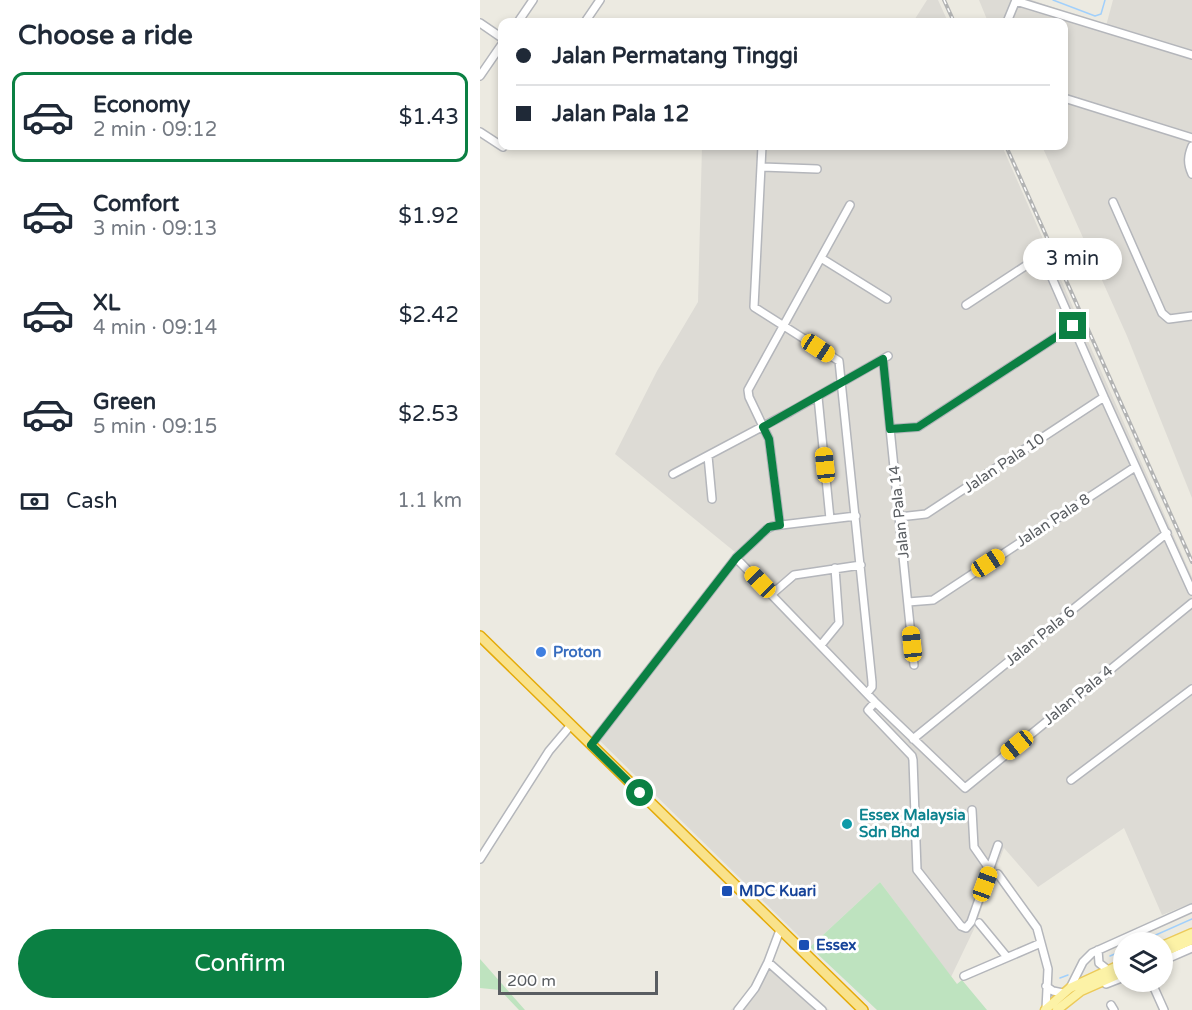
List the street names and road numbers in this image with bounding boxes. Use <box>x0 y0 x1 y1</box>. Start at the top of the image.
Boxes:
street label: Jalan Pala 10 <box>960 429 1048 497</box>
street label: Jalan Pala 14 <box>885 464 913 560</box>
street label: Jalan Pala 8 <box>1013 490 1093 550</box>
street label: Jalan Pala 6 <box>1002 603 1078 669</box>
street label: Jalan Pala 4 <box>1040 662 1116 728</box>

